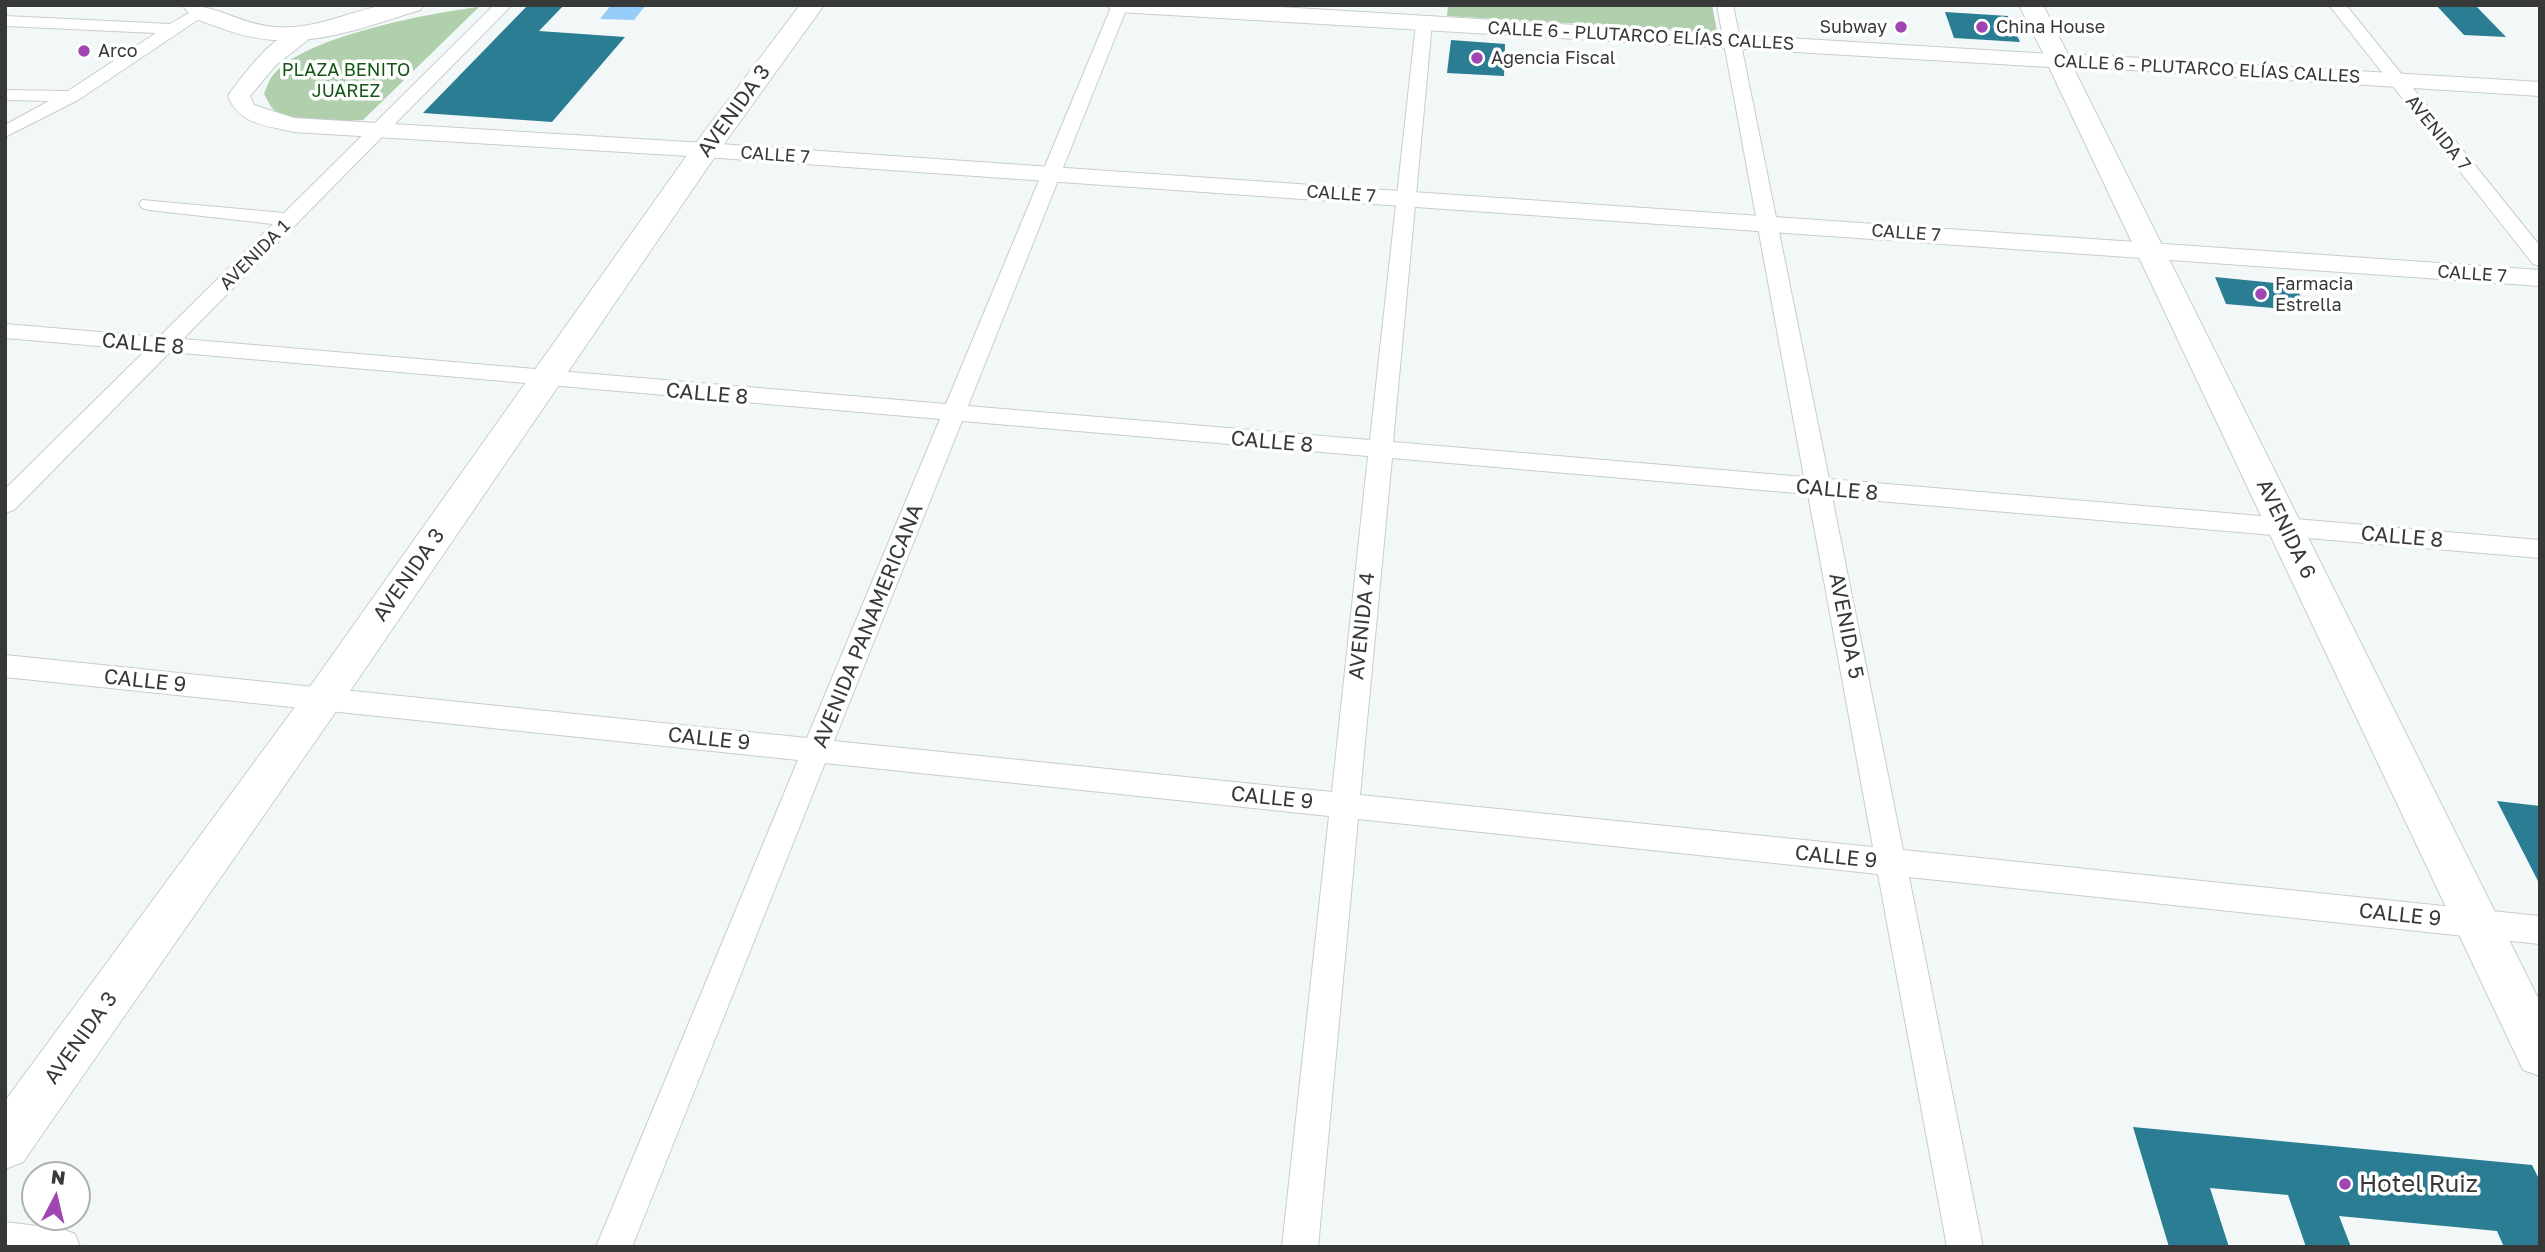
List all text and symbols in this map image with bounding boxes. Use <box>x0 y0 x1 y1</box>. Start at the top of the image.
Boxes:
place label: Subway <box>1820 16 1887 38</box>
place label: China House <box>1996 16 2105 38</box>
street label: CALLE 6 - PLUTARCO ELÍAS CALLES <box>1487 17 1795 55</box>
marker: Subway <box>1893 19 1909 35</box>
marker: China House <box>1974 19 1990 35</box>
place label: Arco <box>98 40 138 62</box>
marker: Arco <box>76 43 92 59</box>
place label: Agencia Fiscal <box>1491 47 1616 69</box>
marker: Agencia Fiscal <box>1469 50 1485 66</box>
street label: CALLE 6 - PLUTARCO ELÍAS CALLES <box>2053 50 2361 88</box>
park label: PLAZA BENITO JUAREZ <box>282 59 410 102</box>
street label: AVENIDA 3 <box>692 60 776 162</box>
street label: AVENIDA 7 <box>2401 91 2475 175</box>
street label: CALLE 7 <box>740 142 810 168</box>
street label: CALLE 7 <box>1306 181 1376 207</box>
street label: AVENIDA 1 <box>215 215 295 295</box>
street label: CALLE 7 <box>1871 220 1941 246</box>
street label: CALLE 7 <box>2437 261 2507 287</box>
place label: Farmacia Estrella <box>2275 273 2353 316</box>
marker: Farmacia Estrella <box>2253 286 2269 302</box>
street label: CALLE 8 <box>101 328 185 360</box>
street label: CALLE 8 <box>665 378 749 410</box>
street label: CALLE 8 <box>1230 426 1314 458</box>
street label: CALLE 8 <box>1795 474 1879 506</box>
street label: AVENIDA 6 <box>2251 475 2321 583</box>
street label: AVENIDA PANAMERICANA <box>807 500 929 752</box>
street label: CALLE 8 <box>2360 521 2444 553</box>
street label: AVENIDA 3 <box>368 524 450 626</box>
street label: AVENIDA 4 <box>1344 571 1380 681</box>
street label: AVENIDA 5 <box>1823 571 1869 681</box>
street label: CALLE 9 <box>103 664 187 698</box>
street label: CALLE 9 <box>667 722 751 756</box>
street label: CALLE 9 <box>1230 781 1314 815</box>
street label: CALLE 9 <box>1794 840 1878 874</box>
street label: CALLE 9 <box>2358 898 2442 932</box>
street label: AVENIDA 3 <box>39 987 123 1089</box>
north arrow <box>21 1161 91 1231</box>
text: N <box>50 1164 67 1189</box>
place label: Hotel Ruiz <box>2359 1170 2478 1198</box>
marker: Hotel Ruiz <box>2337 1176 2353 1192</box>

